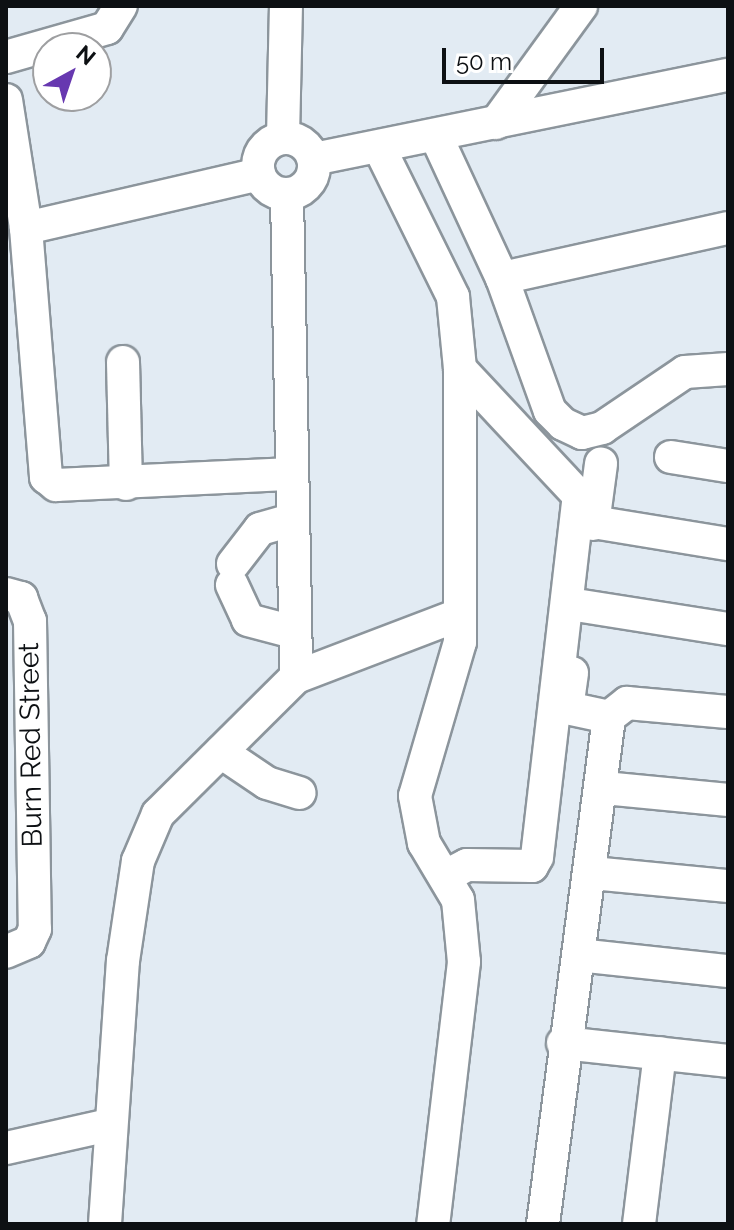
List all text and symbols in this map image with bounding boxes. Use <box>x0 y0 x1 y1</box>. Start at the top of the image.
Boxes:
north arrow <box>32 32 112 112</box>
scale bar <box>446 32 608 82</box>
text: N <box>71 40 101 70</box>
text: 50 m <box>456 47 512 76</box>
street label: Burn Red Street <box>12 642 50 848</box>

